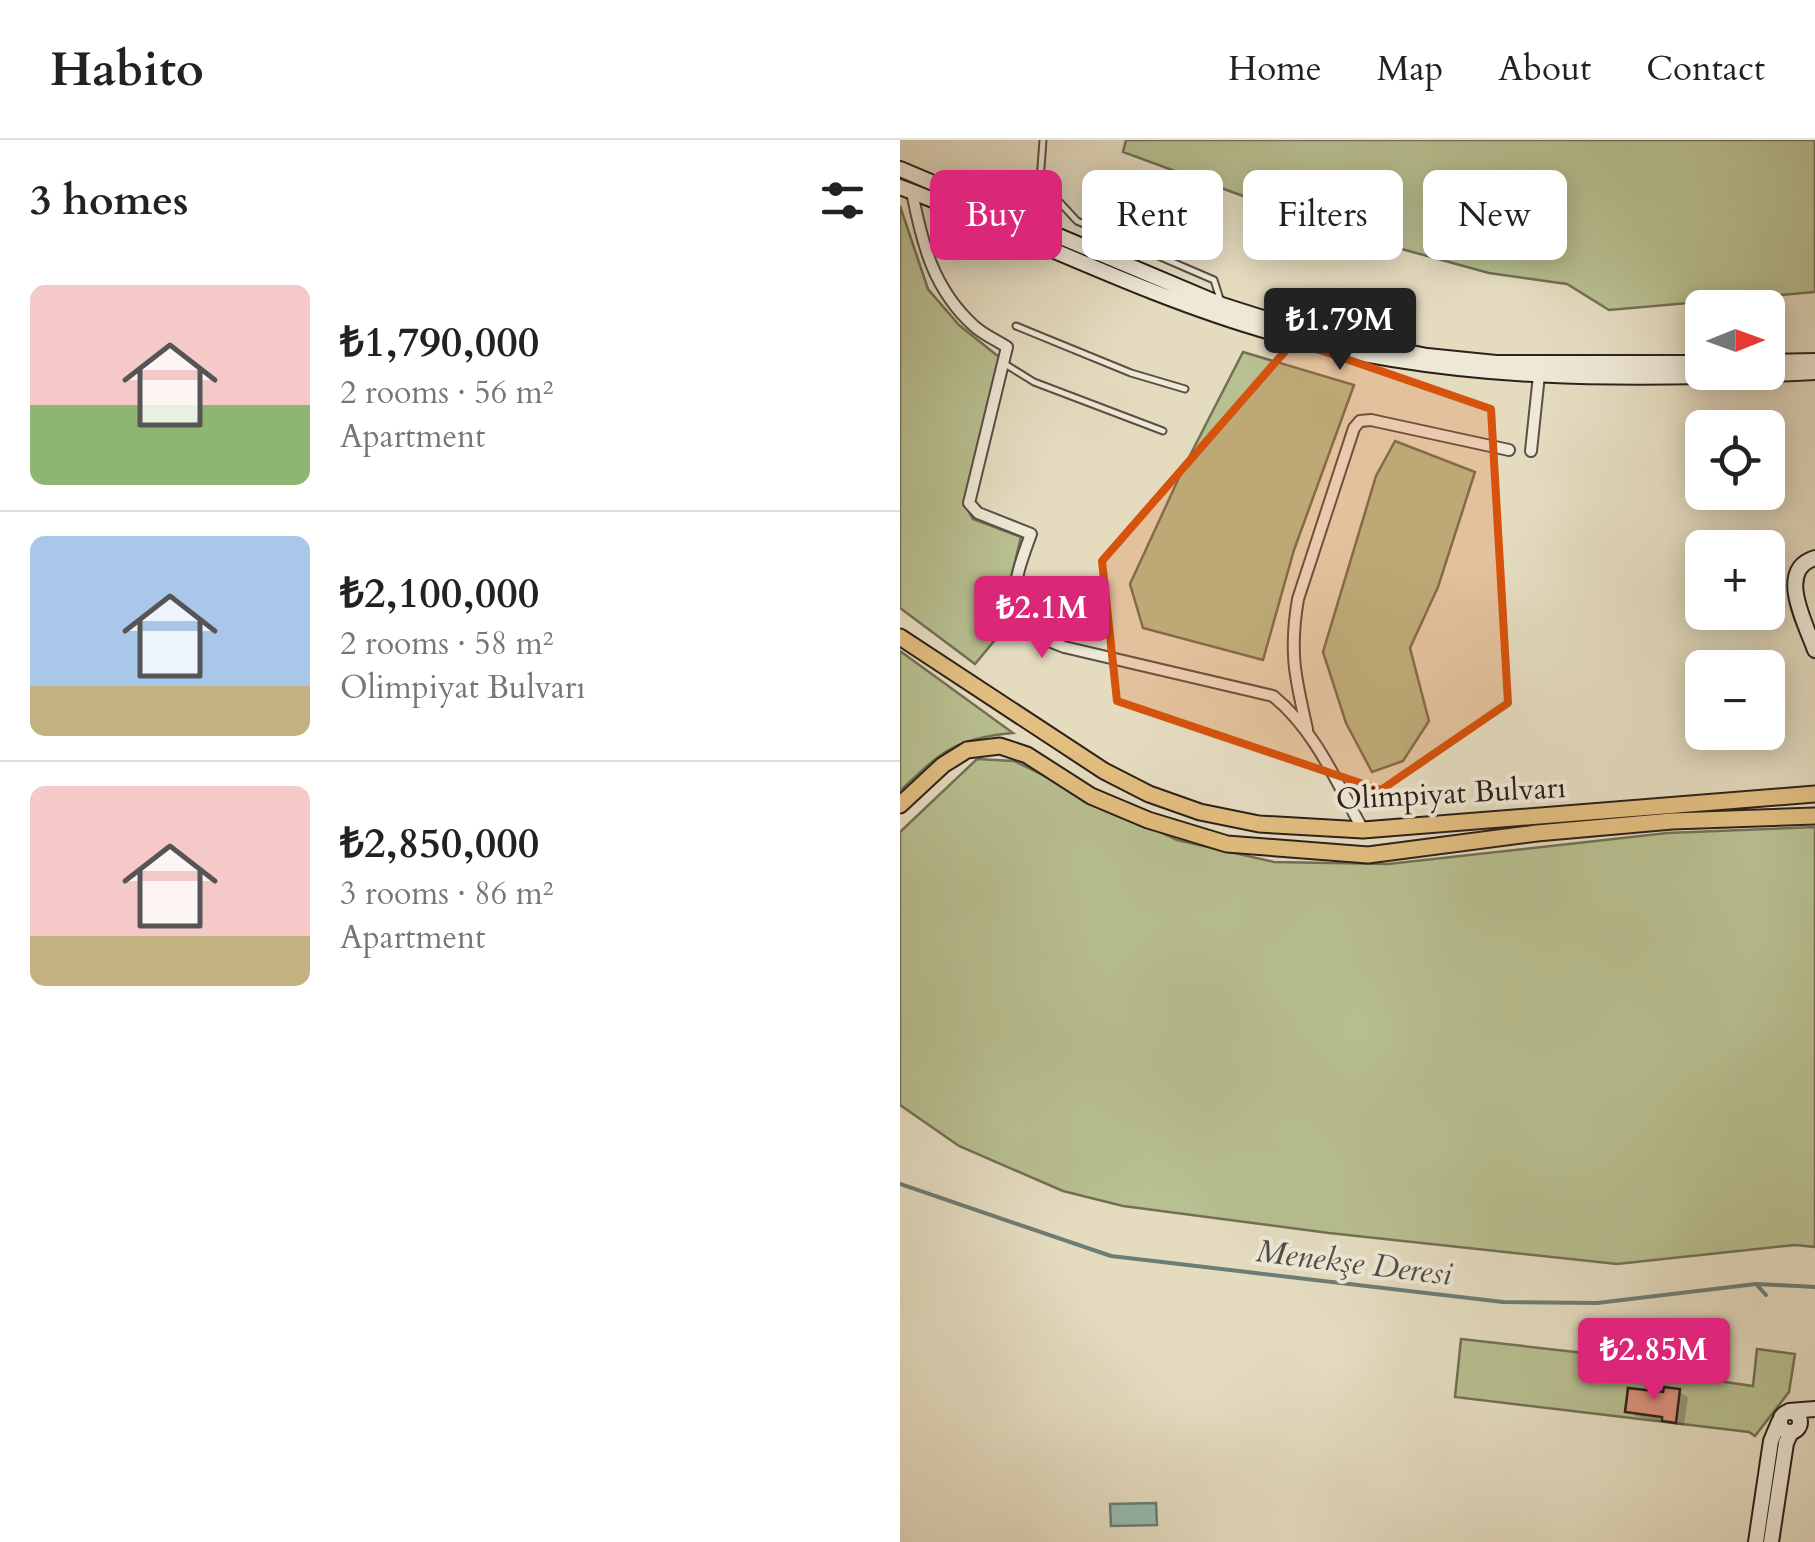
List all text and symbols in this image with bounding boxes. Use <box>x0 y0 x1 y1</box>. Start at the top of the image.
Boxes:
text: Habito <box>50 37 204 102</box>
text: Home <box>1228 45 1322 93</box>
text: Map <box>1377 45 1443 93</box>
text: About <box>1498 45 1591 93</box>
text: Contact <box>1646 45 1765 93</box>
chip: Buy <box>930 170 1062 260</box>
chip: Rent <box>1082 170 1223 260</box>
chip: Filters <box>1243 170 1403 260</box>
chip: New <box>1423 170 1567 260</box>
text: 3 homes <box>30 172 188 229</box>
icon: filters <box>815 173 870 228</box>
pin: ₺1.79M <box>1259 288 1421 373</box>
north arrow <box>1685 290 1785 390</box>
map controls <box>1685 290 1785 750</box>
text: ₺1.79M <box>1286 298 1394 342</box>
text: ₺1,790,000 <box>340 314 539 371</box>
icon: home <box>110 325 230 445</box>
text: 2 rooms · 56 m² <box>340 371 553 415</box>
button: locate <box>1685 410 1785 510</box>
text: Apartment <box>340 415 485 459</box>
button: + <box>1685 530 1785 630</box>
text: ₺2,100,000 <box>340 565 539 622</box>
icon: home <box>110 576 230 696</box>
pin: ₺2.1M <box>972 576 1112 661</box>
text: ₺2.1M <box>996 586 1088 630</box>
text: 2 rooms · 58 m² <box>340 622 553 666</box>
button: − <box>1685 650 1785 750</box>
text: Olimpiyat Bulvarı <box>340 666 585 710</box>
street label: Olimpiyat Bulvarı <box>1335 767 1567 820</box>
text: ₺2,850,000 <box>340 815 539 872</box>
icon: home <box>110 826 230 946</box>
text: 3 rooms · 86 m² <box>340 872 553 916</box>
text: Apartment <box>340 916 485 960</box>
water label: Menekşe Deresi <box>1253 1229 1455 1297</box>
pin: ₺2.85M <box>1573 1318 1735 1403</box>
text: ₺2.85M <box>1600 1328 1708 1372</box>

